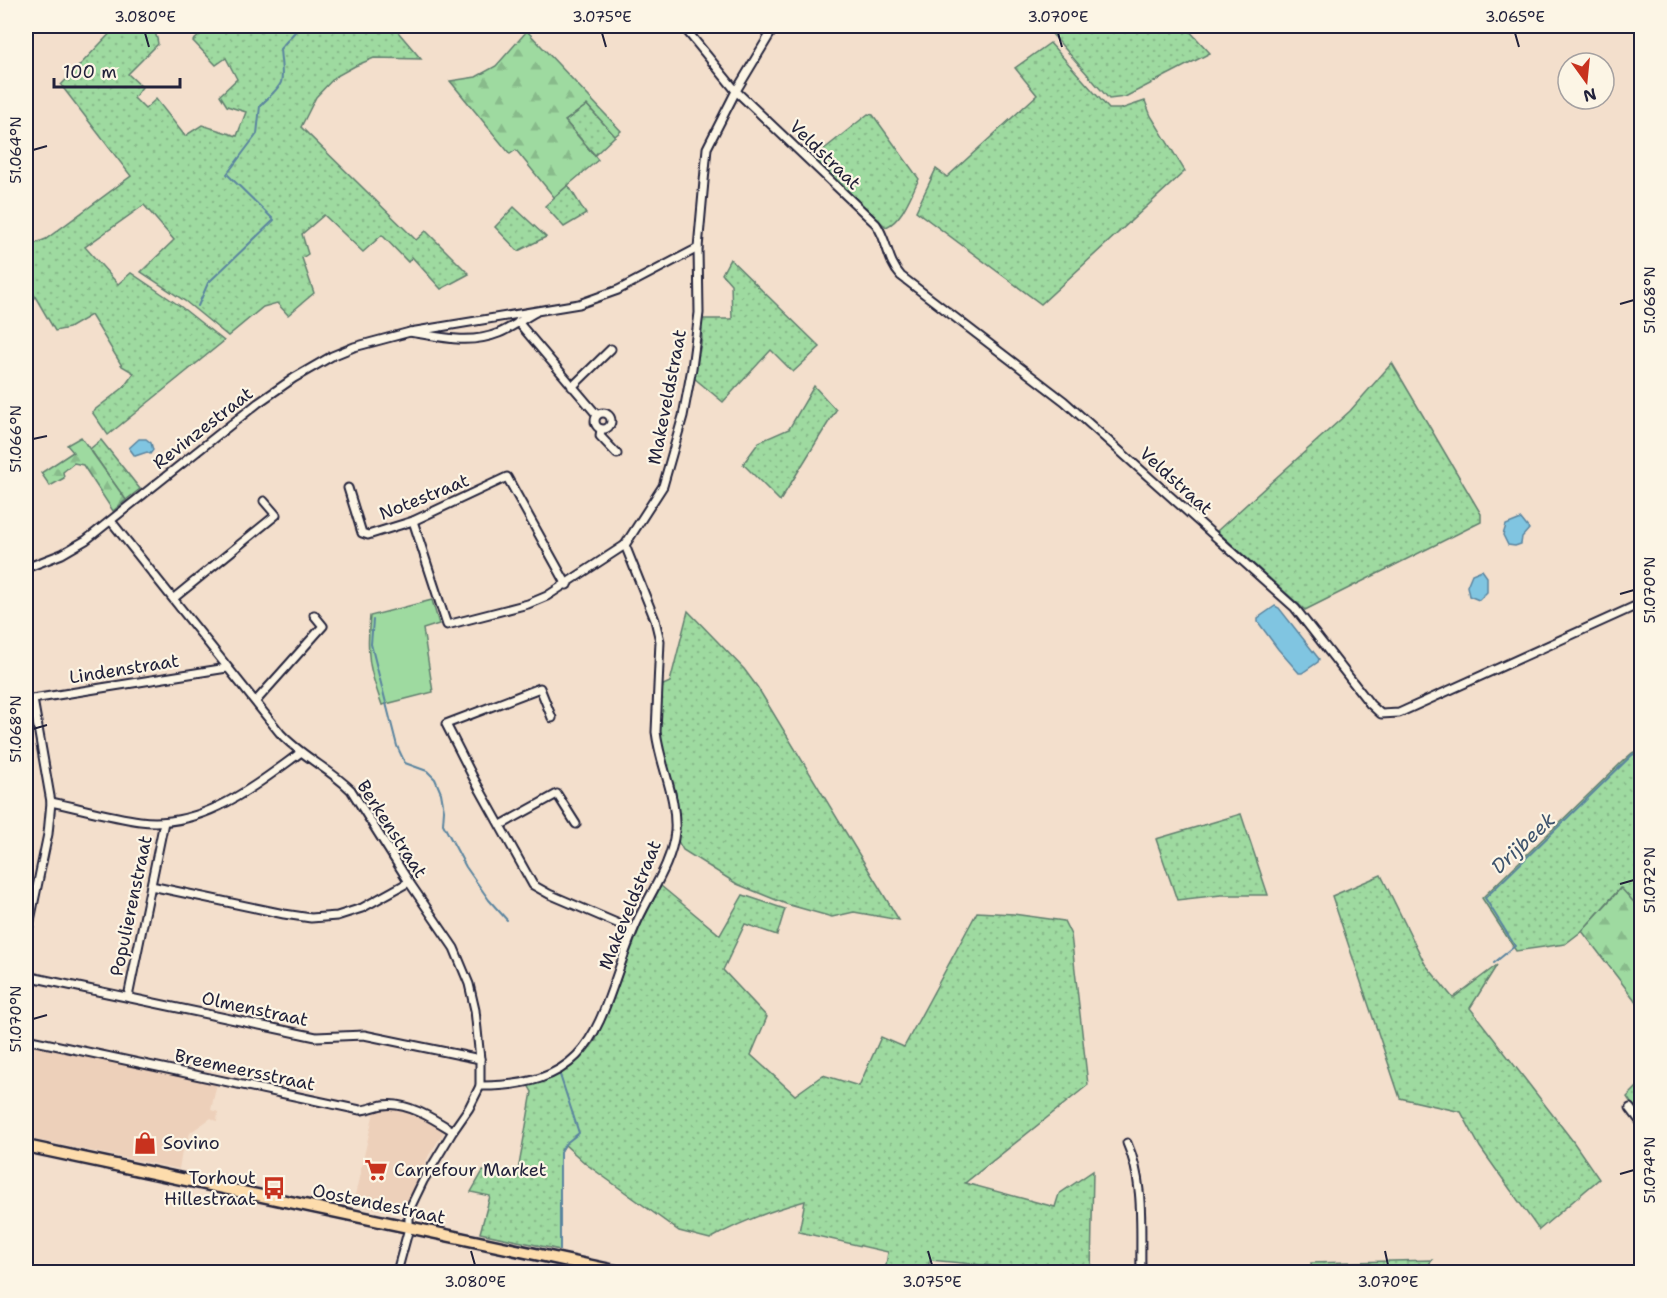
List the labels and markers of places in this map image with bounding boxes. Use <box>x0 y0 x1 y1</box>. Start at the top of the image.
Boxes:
shop icon: Sovino <box>132 1130 158 1156</box>
place label: Sovino <box>163 1131 220 1155</box>
supermarket icon: Carrefour Market <box>363 1157 389 1183</box>
place label: Carrefour Market <box>394 1158 547 1182</box>
place label: Torhout Hillestraat <box>164 1166 256 1211</box>
bus stop icon: Torhout Hillestraat <box>261 1175 287 1201</box>

